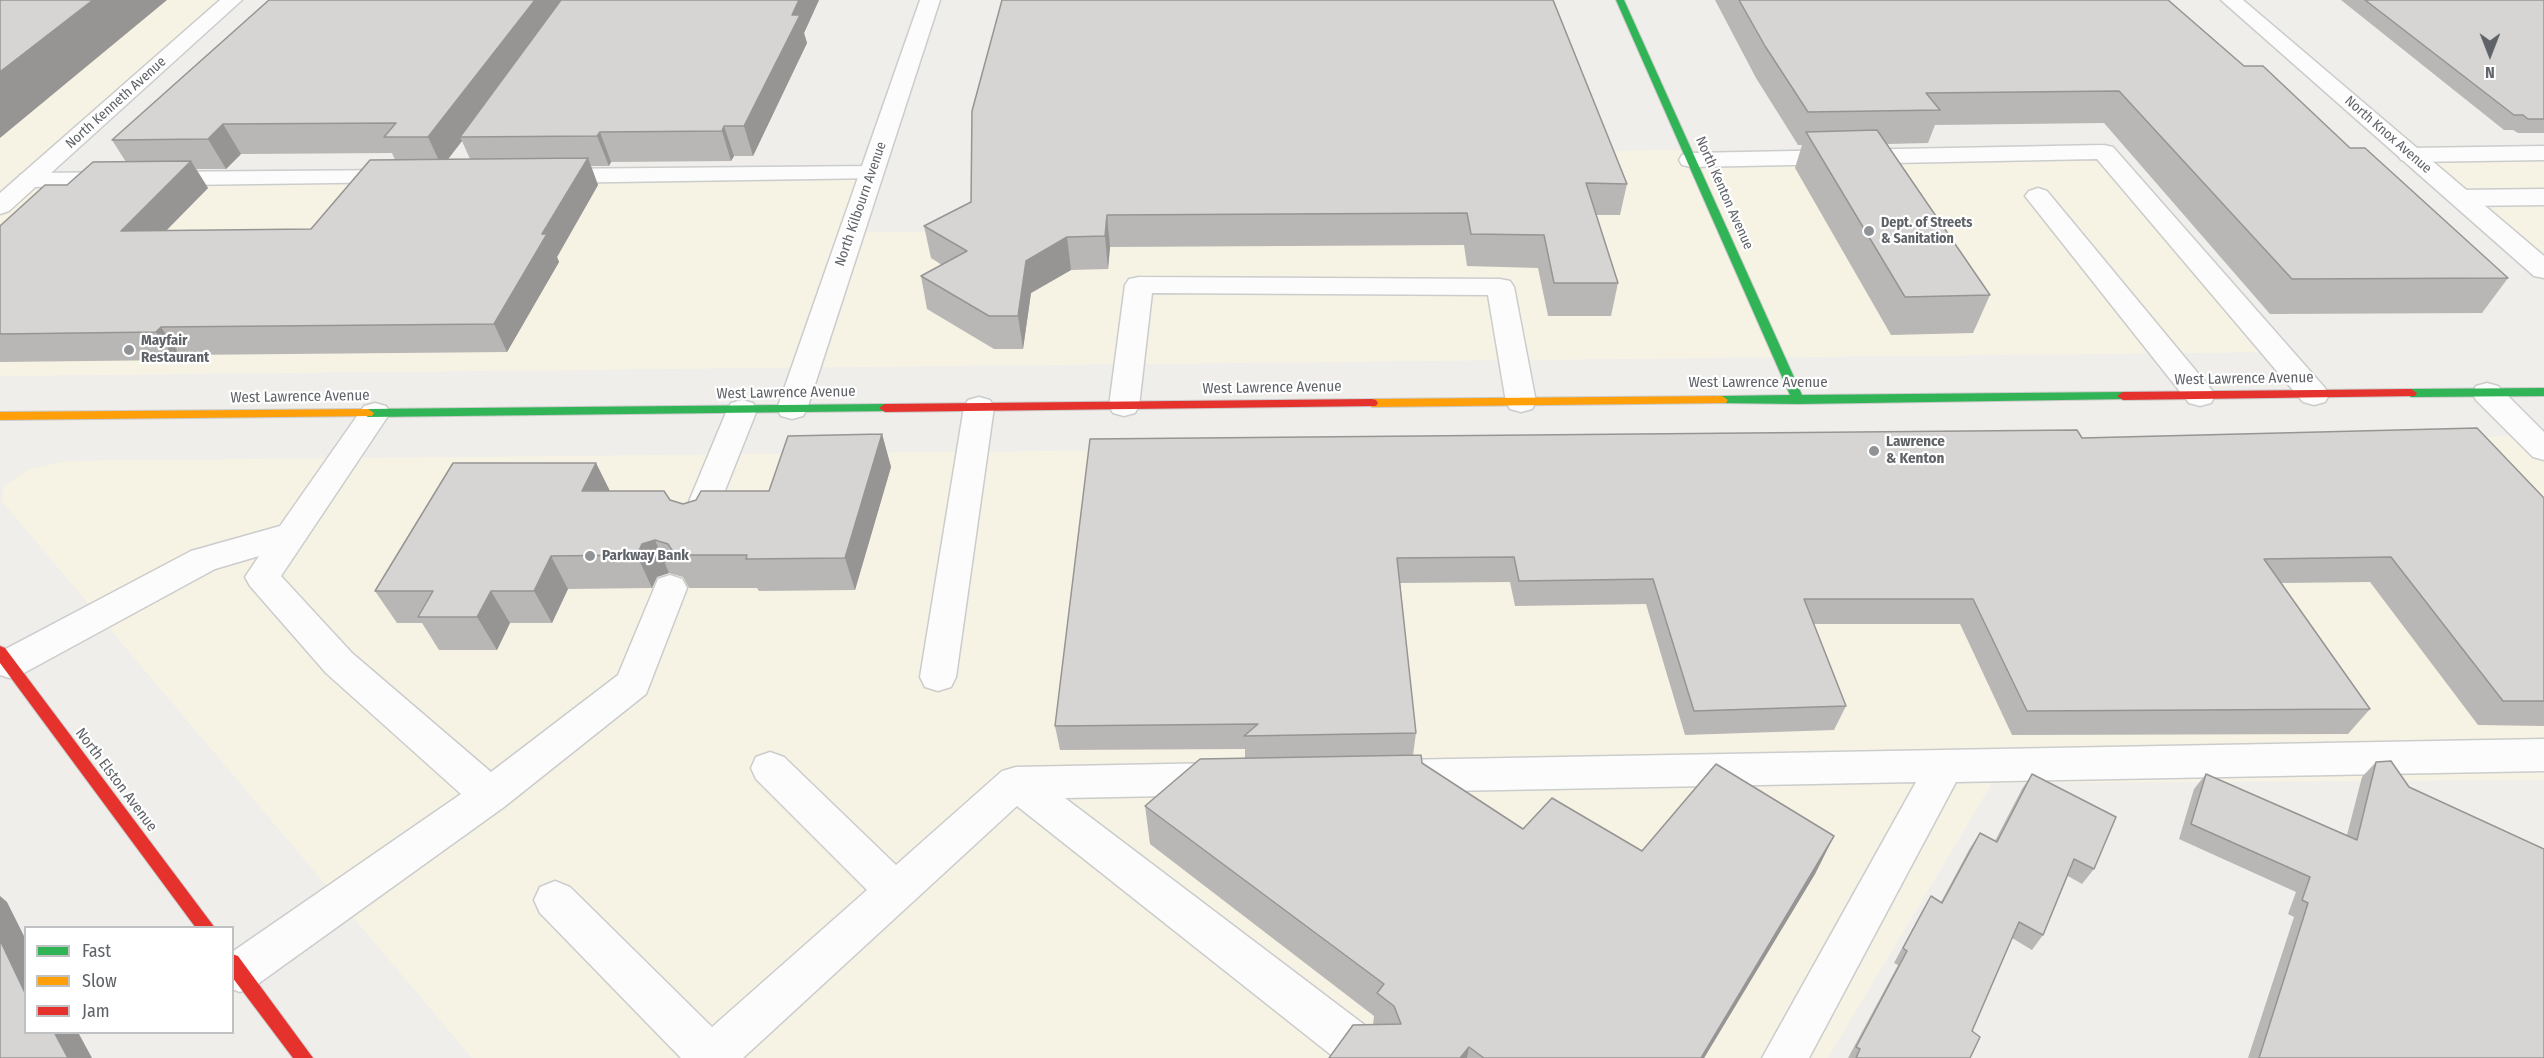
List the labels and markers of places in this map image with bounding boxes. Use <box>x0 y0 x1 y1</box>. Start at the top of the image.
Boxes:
place label: Dept. of Streets & Sanitation <box>1881 215 1972 248</box>
marker: Dept. of Streets & Sanitation <box>1862 224 1876 238</box>
place label: Mayfair Restaurant <box>141 332 209 367</box>
marker: Mayfair Restaurant <box>122 343 136 357</box>
place label: Lawrence & Kenton <box>1886 433 1945 468</box>
marker: Lawrence & Kenton <box>1867 444 1881 458</box>
place label: Parkway Bank <box>602 547 689 565</box>
marker: Parkway Bank <box>583 549 597 563</box>

